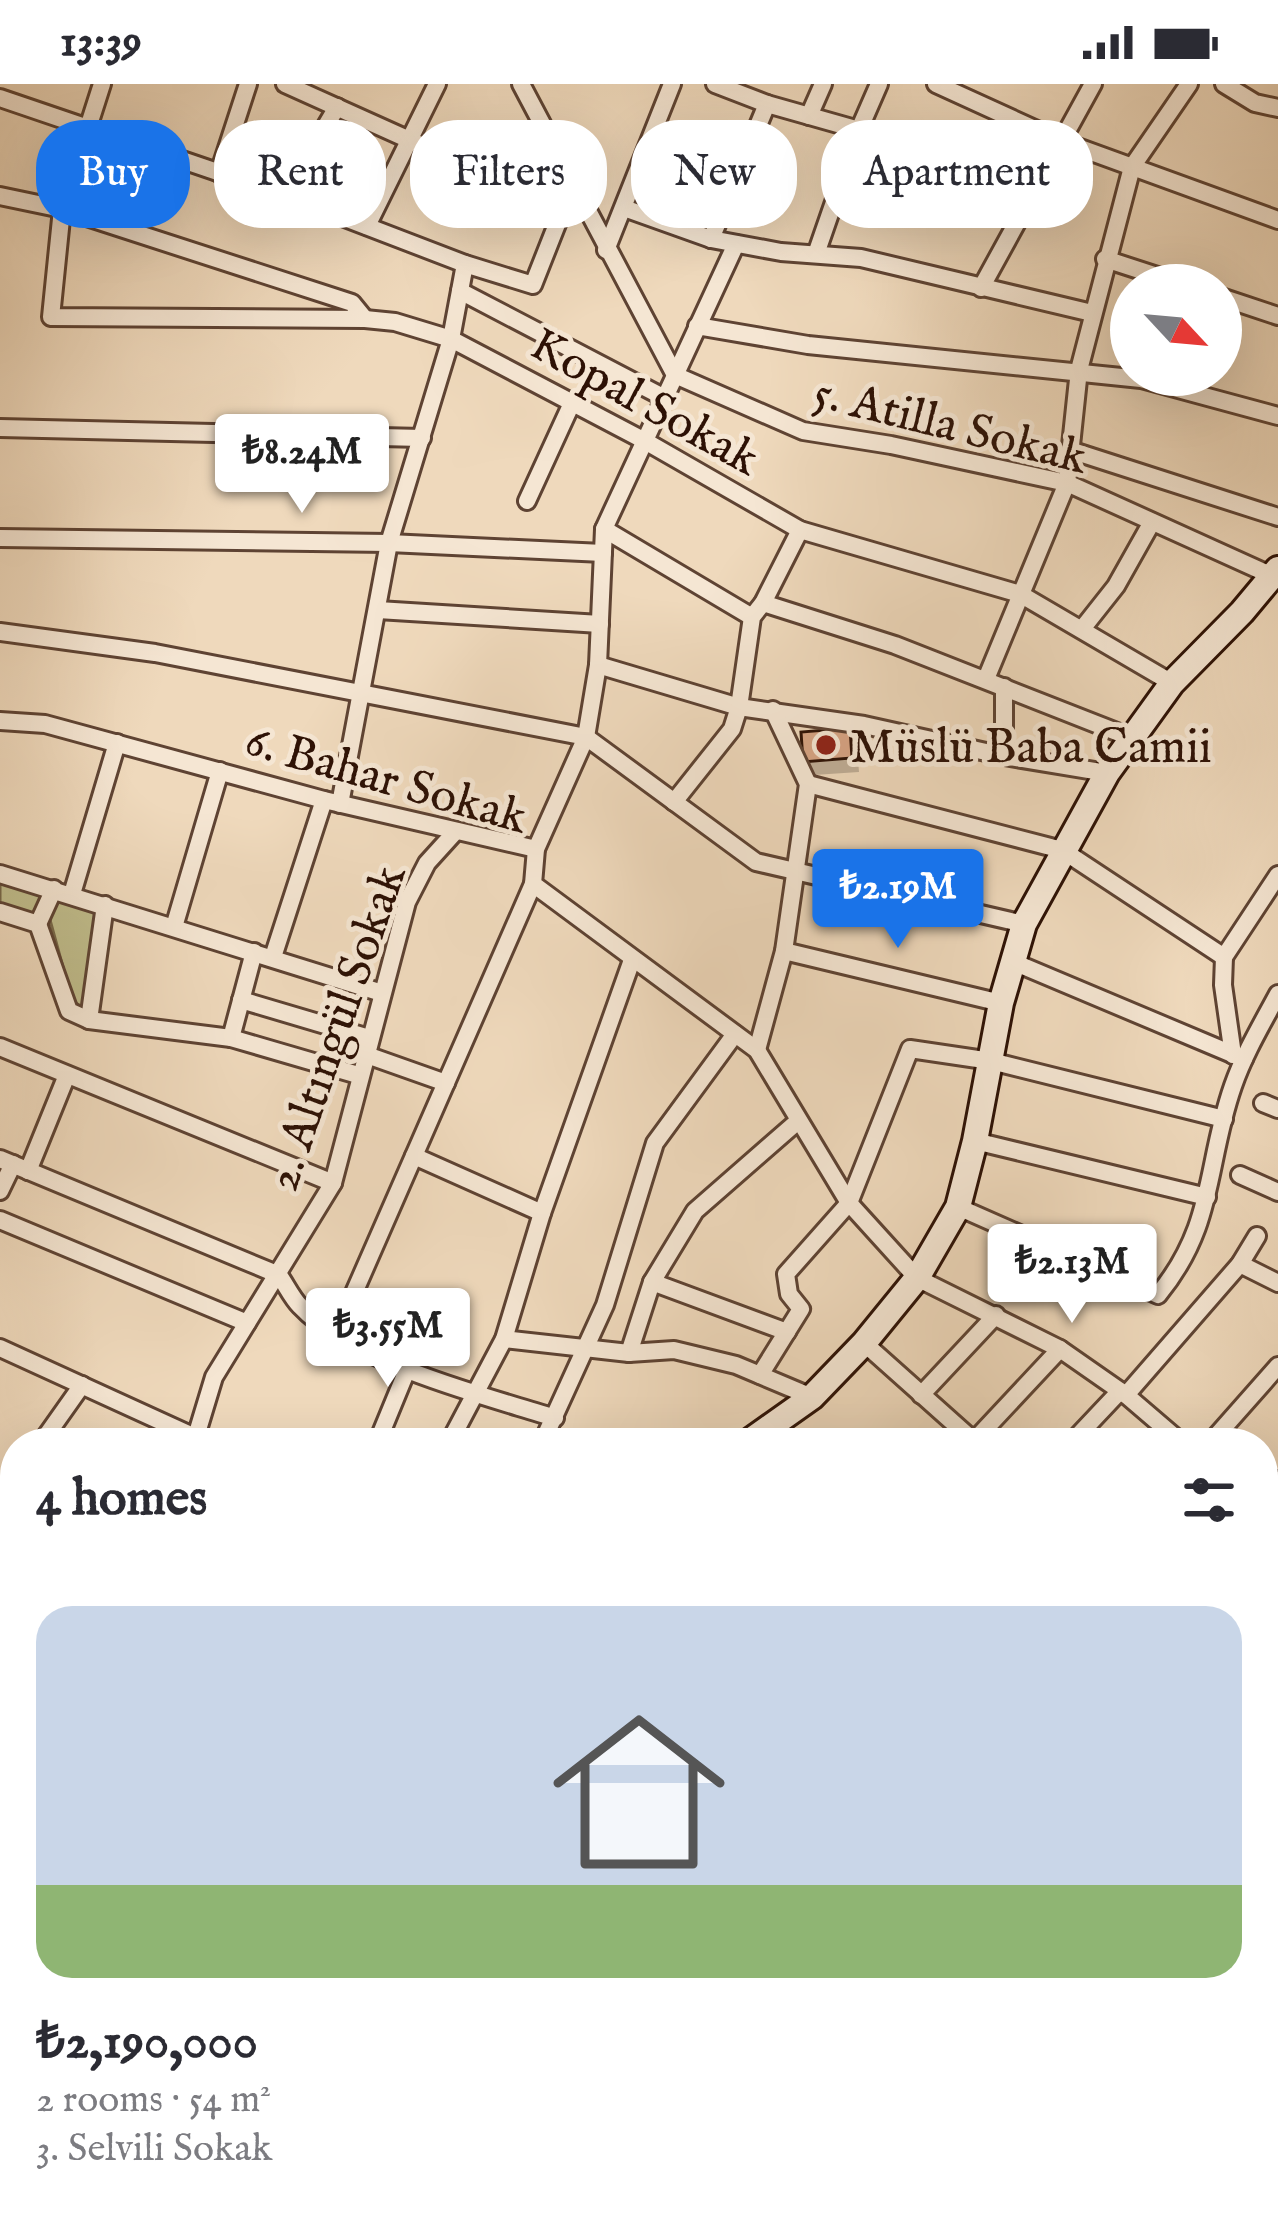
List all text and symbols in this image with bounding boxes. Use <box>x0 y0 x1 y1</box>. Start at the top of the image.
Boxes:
text: 13:39 <box>60 14 142 71</box>
chip: Buy <box>36 120 190 228</box>
chip: Rent <box>214 120 386 228</box>
chip: Filters <box>410 120 607 228</box>
chip: New <box>631 120 797 228</box>
chip: Apartment <box>821 120 1093 228</box>
north arrow <box>1110 264 1242 396</box>
map controls <box>1110 264 1242 396</box>
street label: Kopal Sokak <box>519 316 770 491</box>
street label: 5. Atilla Sokak <box>807 364 1093 490</box>
pin: ₺8.24M <box>204 414 400 516</box>
text: ₺8.24M <box>242 428 362 477</box>
street label: 6. Bahar Sokak <box>238 712 534 850</box>
place label: Müslü Baba Camii <box>850 719 1212 779</box>
marker: Müslü Baba Camii <box>813 732 839 758</box>
pin: ₺2.19M <box>800 849 996 951</box>
street label: 2. Altıngül Sokak <box>254 857 422 1199</box>
text: ₺2.19M <box>839 863 957 912</box>
pin: ₺2.13M <box>974 1224 1170 1326</box>
text: ₺2.13M <box>1015 1238 1129 1287</box>
pin: ₺3.55M <box>290 1288 486 1390</box>
text: ₺3.55M <box>333 1302 443 1351</box>
icon: filters <box>1176 1467 1242 1533</box>
text: 4 homes <box>36 1468 207 1533</box>
icon: home <box>531 1684 747 1900</box>
text: ₺2,190,000 <box>36 2011 258 2076</box>
text: 2 rooms · 54 m² <box>36 2076 271 2125</box>
text: 3. Selvili Sokak <box>36 2125 272 2174</box>

